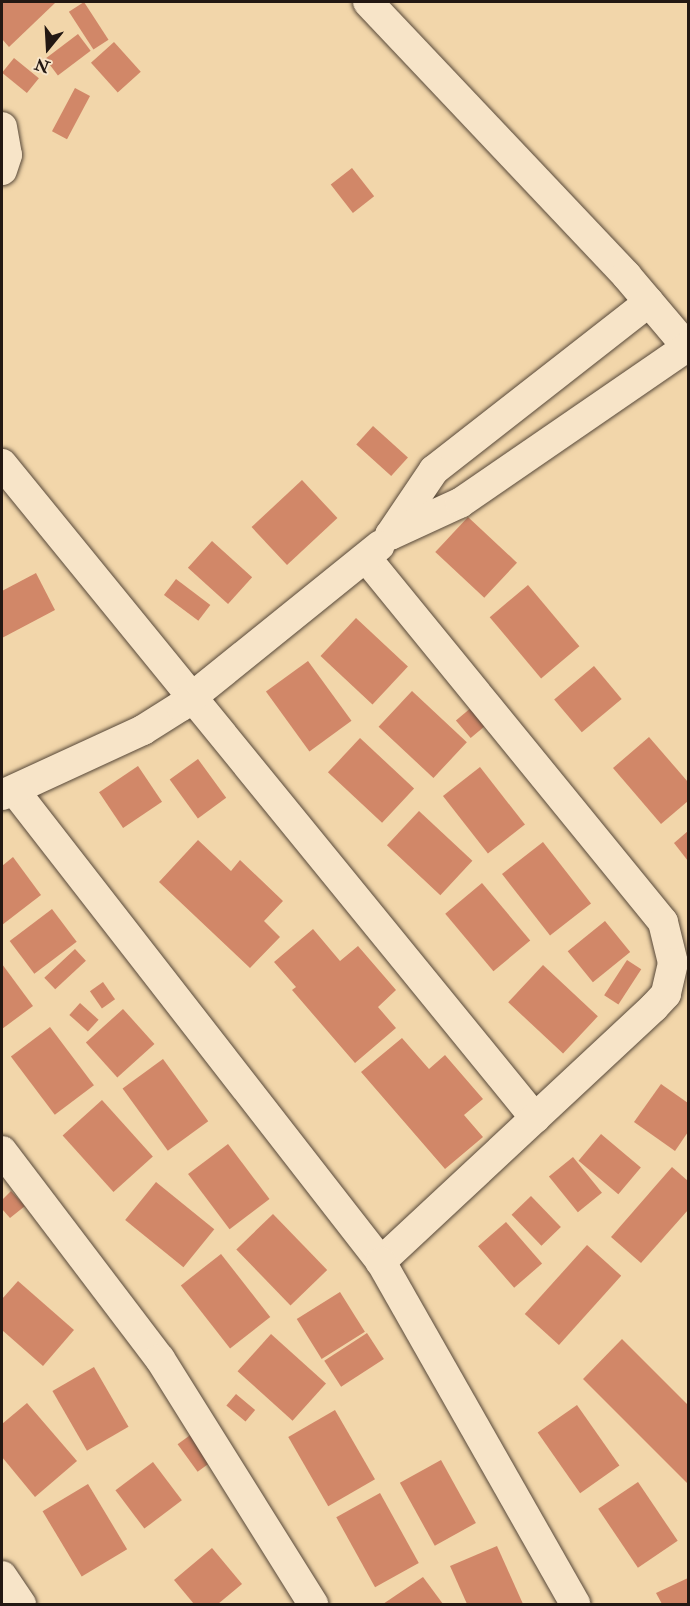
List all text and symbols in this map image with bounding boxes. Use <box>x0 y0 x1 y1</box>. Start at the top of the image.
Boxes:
north arrow <box>18 18 78 78</box>
text: N <box>33 53 52 77</box>

